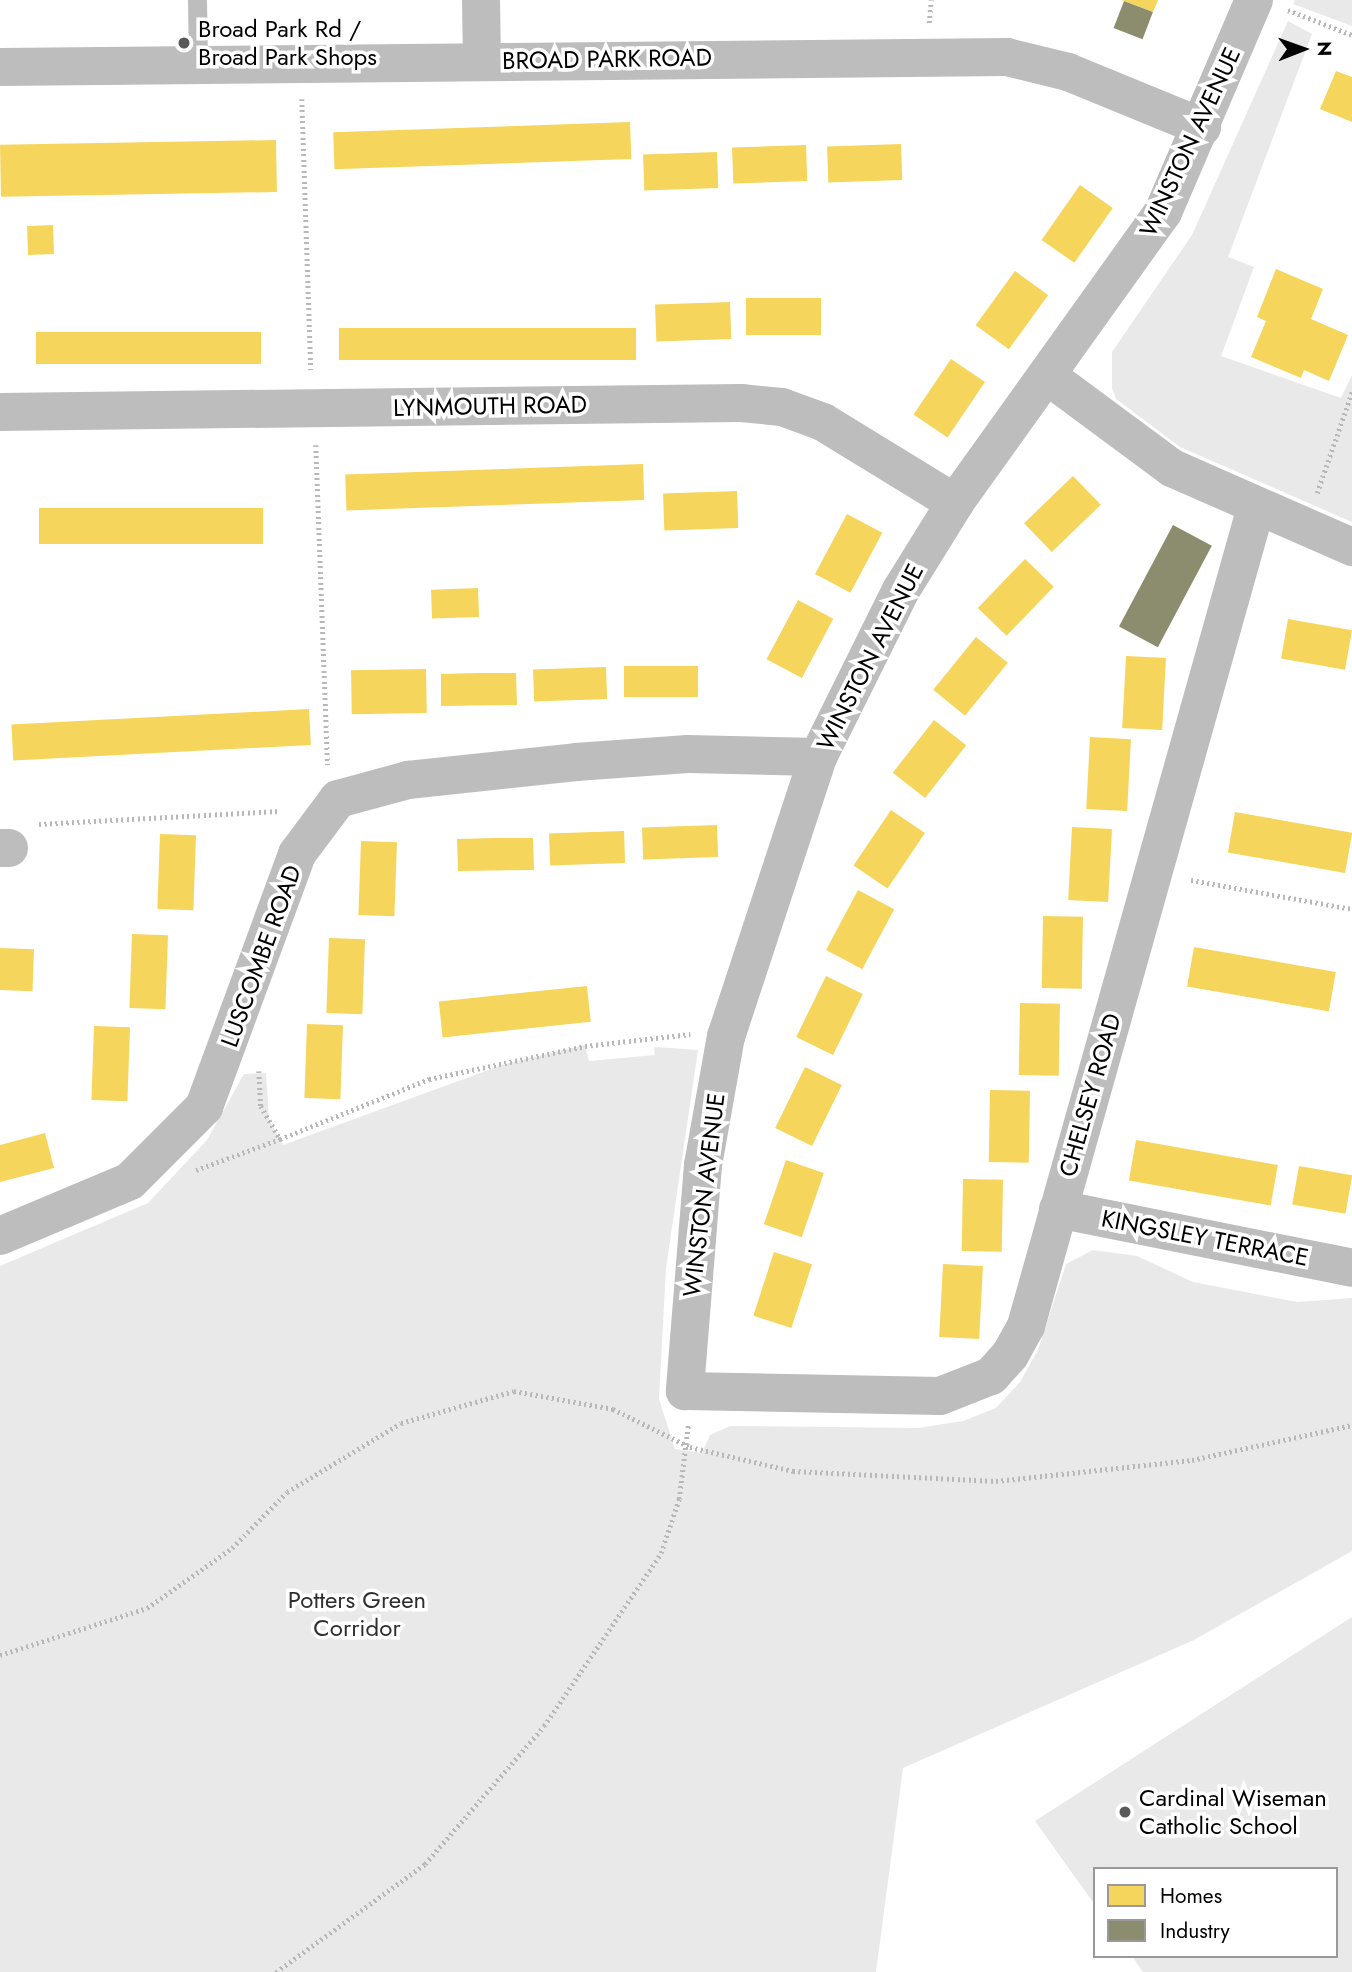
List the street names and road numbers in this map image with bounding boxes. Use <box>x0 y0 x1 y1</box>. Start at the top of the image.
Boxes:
street label: BROAD PARK ROAD <box>502 43 712 75</box>
street label: WINSTON AVENUE <box>1134 43 1246 241</box>
street label: LYNMOUTH ROAD <box>393 390 587 422</box>
street label: WINSTON AVENUE <box>811 559 929 755</box>
street label: LUSCOMBE ROAD <box>215 861 307 1051</box>
street label: CHELSEY ROAD <box>1053 1010 1127 1180</box>
street label: WINSTON AVENUE <box>677 1091 731 1299</box>
street label: KINGSLEY TERRACE <box>1099 1204 1311 1272</box>

